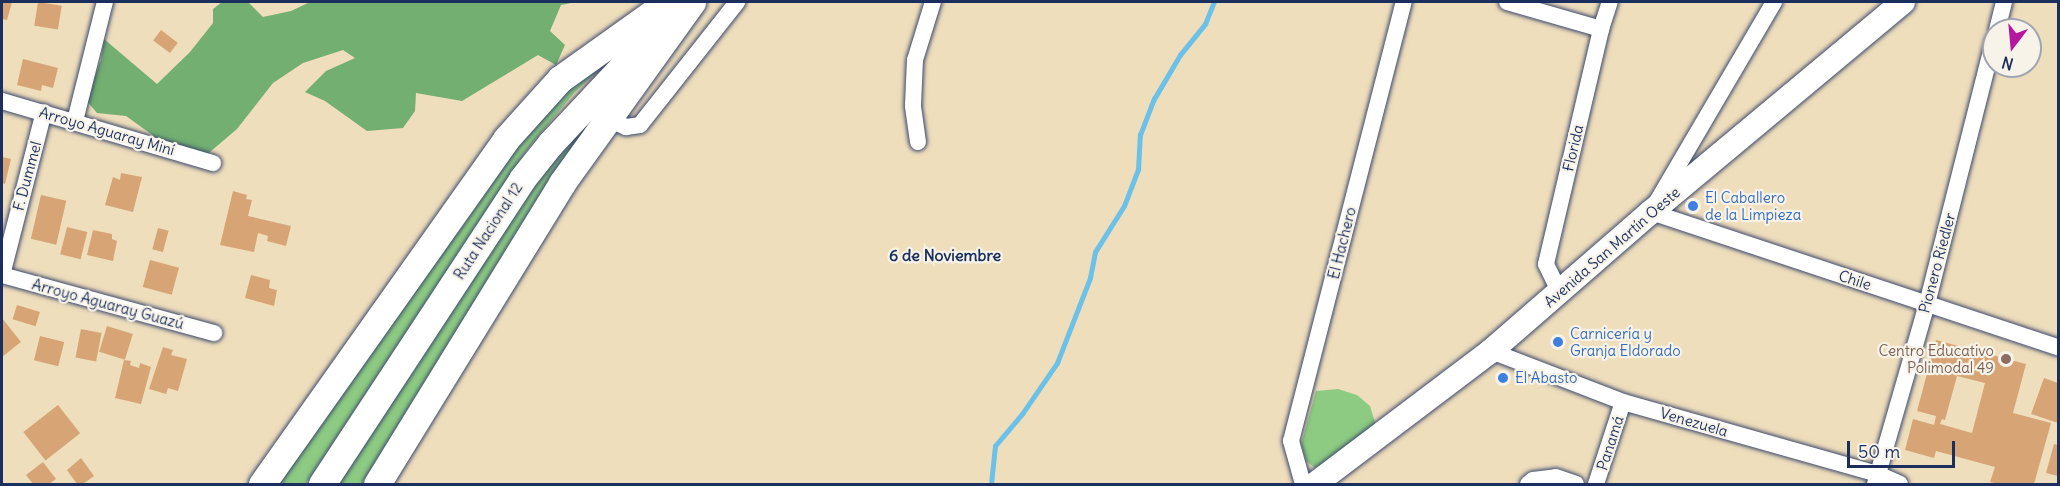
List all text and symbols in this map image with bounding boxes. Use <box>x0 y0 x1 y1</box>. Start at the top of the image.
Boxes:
north arrow <box>1982 18 2042 78</box>
text: N <box>2000 52 2016 75</box>
street label: Arroyo Aguaray Miní <box>37 103 177 159</box>
street label: Florida <box>1559 123 1587 173</box>
street label: F. Dummel <box>9 139 45 213</box>
street label: Ruta Nacional 12 <box>450 179 526 283</box>
street label: Avenida San Martín Oeste <box>1540 183 1684 311</box>
place label: El Caballero de la Limpieza <box>1705 188 1801 223</box>
marker: El Caballero de la Limpieza <box>1686 199 1700 213</box>
street label: El Hachero <box>1324 205 1360 281</box>
street label: Pionero Riedler <box>1915 211 1959 315</box>
district label: 6 de Noviembre <box>889 245 1001 265</box>
street label: Chile <box>1836 266 1874 294</box>
street label: Arroyo Aguaray Guazú <box>30 275 186 333</box>
place label: Carnicería y Granja Eldorado <box>1570 324 1681 359</box>
marker: Carnicería y Granja Eldorado <box>1551 335 1565 349</box>
place label: Centro Educativo Polimodal 49 <box>1879 341 1994 376</box>
marker: Centro Educativo Polimodal 49 <box>1999 352 2013 366</box>
place label: El Abasto <box>1515 369 1578 387</box>
marker: El Abasto <box>1496 371 1510 385</box>
street label: Venezuela <box>1658 404 1730 440</box>
street label: Panamá <box>1593 413 1627 473</box>
scale bar <box>1850 429 1958 467</box>
text: 50 m <box>1858 440 1900 463</box>

